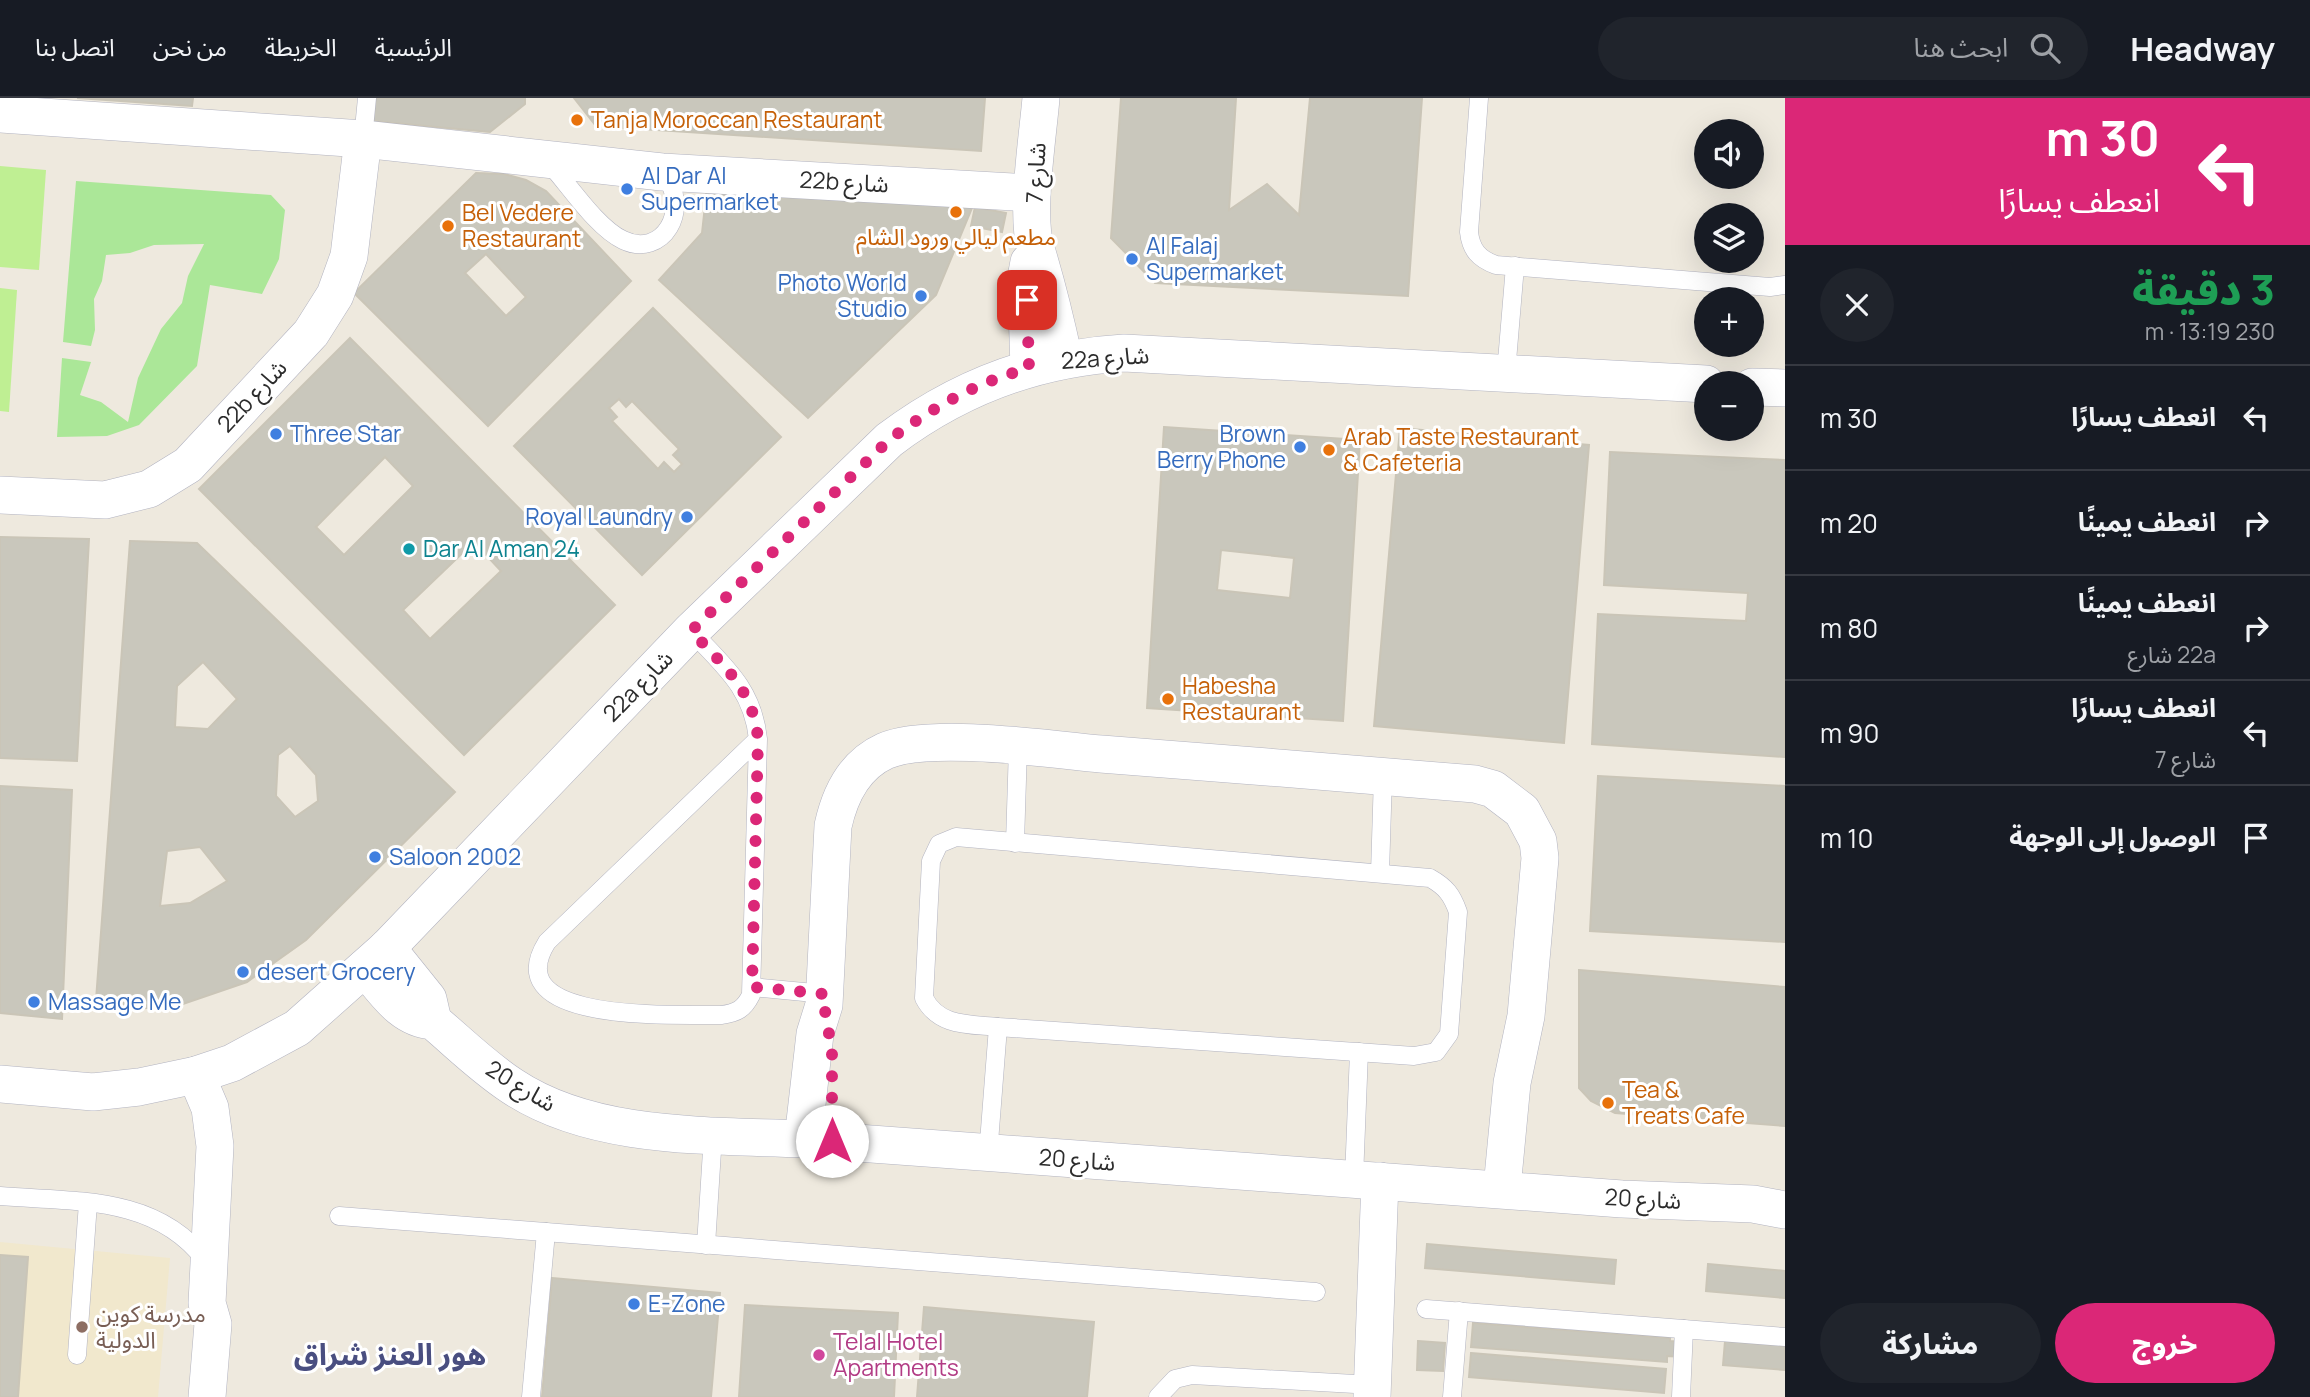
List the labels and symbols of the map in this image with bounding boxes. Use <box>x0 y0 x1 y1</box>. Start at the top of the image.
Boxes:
place label: Tanja Moroccan Restaurant <box>591 103 883 135</box>
marker: Tanja Moroccan Restaurant <box>569 112 585 128</box>
street label: شارع 7 <box>1017 142 1055 204</box>
place label: Al Dar Al Supermarket <box>641 159 779 217</box>
street label: 22b شارع <box>799 163 889 201</box>
marker: Al Dar Al Supermarket <box>619 181 635 197</box>
place label: Bel Vedere Restaurant <box>462 196 581 254</box>
marker: مطعم ليالي ورود الشام <box>948 204 964 220</box>
marker: Bel Vedere Restaurant <box>440 218 456 234</box>
place label: مطعم ليالي ورود الشام <box>856 220 1056 255</box>
place label: Al Falaj Supermarket <box>1146 229 1284 287</box>
marker: Al Falaj Supermarket <box>1124 251 1140 267</box>
place label: Photo World Studio <box>778 266 907 324</box>
pin <box>997 270 1057 330</box>
marker: Photo World Studio <box>913 288 929 304</box>
street label: 22a شارع <box>1060 338 1150 378</box>
street label: 22b شارع <box>209 352 295 440</box>
place label: Three Star <box>290 417 401 449</box>
place label: Brown Berry Phone <box>1157 417 1286 475</box>
place label: Arab Taste Restaurant & Cafeteria <box>1343 420 1579 478</box>
marker: Three Star <box>268 426 284 442</box>
marker: Brown Berry Phone <box>1292 439 1308 455</box>
marker: Arab Taste Restaurant & Cafeteria <box>1321 442 1337 458</box>
place label: Royal Laundry <box>525 500 673 532</box>
marker: Royal Laundry <box>679 509 695 525</box>
place label: Dar Al Aman 24 <box>423 532 580 564</box>
marker: Dar Al Aman 24 <box>401 541 417 557</box>
street label: 22a شارع <box>595 642 681 730</box>
place label: Habesha Restaurant <box>1182 669 1301 727</box>
marker: Habesha Restaurant <box>1160 691 1176 707</box>
place label: Saloon 2002 <box>389 840 521 872</box>
marker: Saloon 2002 <box>367 849 383 865</box>
place label: desert Grocery <box>257 955 416 987</box>
marker: desert Grocery <box>235 964 251 980</box>
place label: Massage Me <box>48 985 181 1017</box>
marker: Massage Me <box>26 994 42 1010</box>
street label: شارع 20 <box>479 1052 563 1120</box>
place label: Tea & Treats Cafe <box>1622 1073 1745 1131</box>
marker: Tea & Treats Cafe <box>1600 1095 1616 1111</box>
position arrow <box>795 1104 869 1178</box>
street label: شارع 20 <box>1038 1140 1116 1180</box>
street label: شارع 20 <box>1604 1180 1682 1218</box>
place label: E-Zone <box>648 1287 726 1319</box>
marker: E-Zone <box>626 1296 642 1312</box>
place label: مدرسة كوين الدولية <box>96 1297 206 1355</box>
marker: مدرسة كوين الدولية <box>74 1319 90 1335</box>
place label: Telal Hotel Apartments <box>833 1325 959 1383</box>
district label: هور العنز شراق <box>294 1333 486 1374</box>
marker: Telal Hotel Apartments <box>811 1347 827 1363</box>

